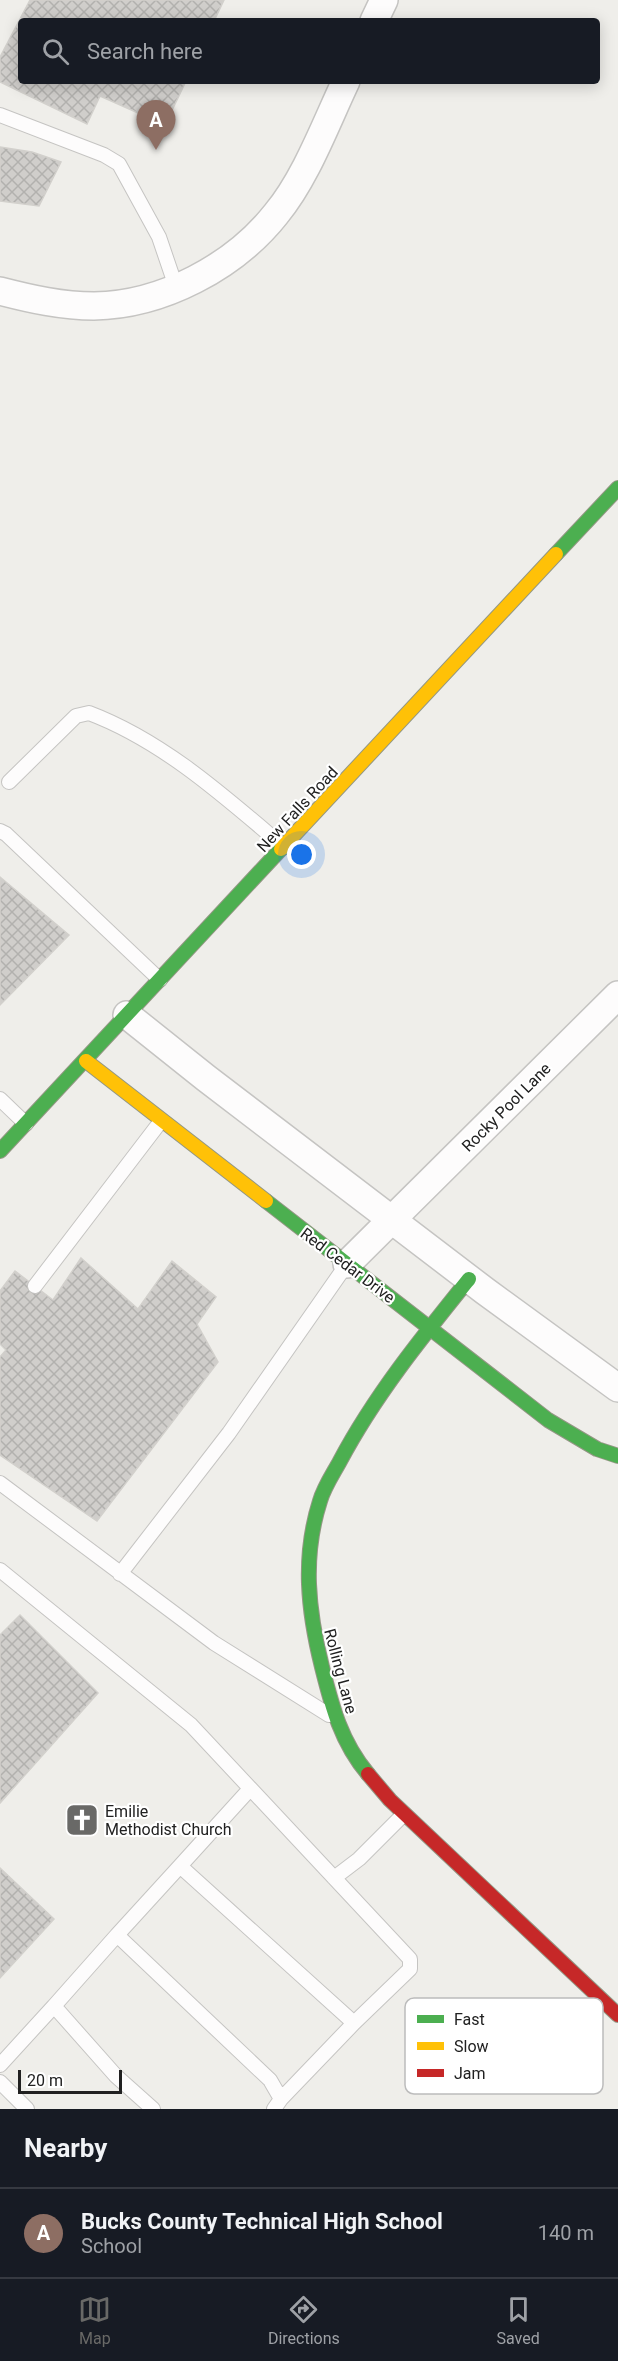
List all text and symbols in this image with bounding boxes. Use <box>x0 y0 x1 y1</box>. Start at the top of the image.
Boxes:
search box <box>18 18 600 84</box>
icon: search <box>39 35 72 68</box>
text: Search here <box>87 39 203 64</box>
pin: A <box>136 100 176 150</box>
street label: New Falls Road <box>253 763 342 856</box>
your location <box>287 840 316 869</box>
street label: Rocky Pool Lane <box>458 1059 555 1156</box>
street label: Red Cedar Drive <box>297 1224 399 1307</box>
street label: Rolling Lane <box>320 1627 361 1716</box>
church icon: Emilie Methodist Church <box>64 1802 100 1838</box>
place label: Emilie Methodist Church <box>105 1802 232 1839</box>
legend <box>405 1998 603 2094</box>
text: Fast <box>454 2010 485 2029</box>
text: Slow <box>454 2037 489 2056</box>
text: Jam <box>454 2064 486 2083</box>
scale bar <box>18 2067 122 2094</box>
text: 20 m <box>27 2071 63 2090</box>
text: Nearby <box>24 2133 107 2163</box>
text: Bucks County Technical High School <box>81 2209 443 2234</box>
text: A <box>37 2221 50 2245</box>
text: 140 m <box>538 2221 594 2245</box>
text: School <box>81 2234 142 2258</box>
tab: Map <box>78 2293 111 2348</box>
tab: Directions <box>268 2293 340 2348</box>
tab: Saved <box>496 2293 540 2348</box>

